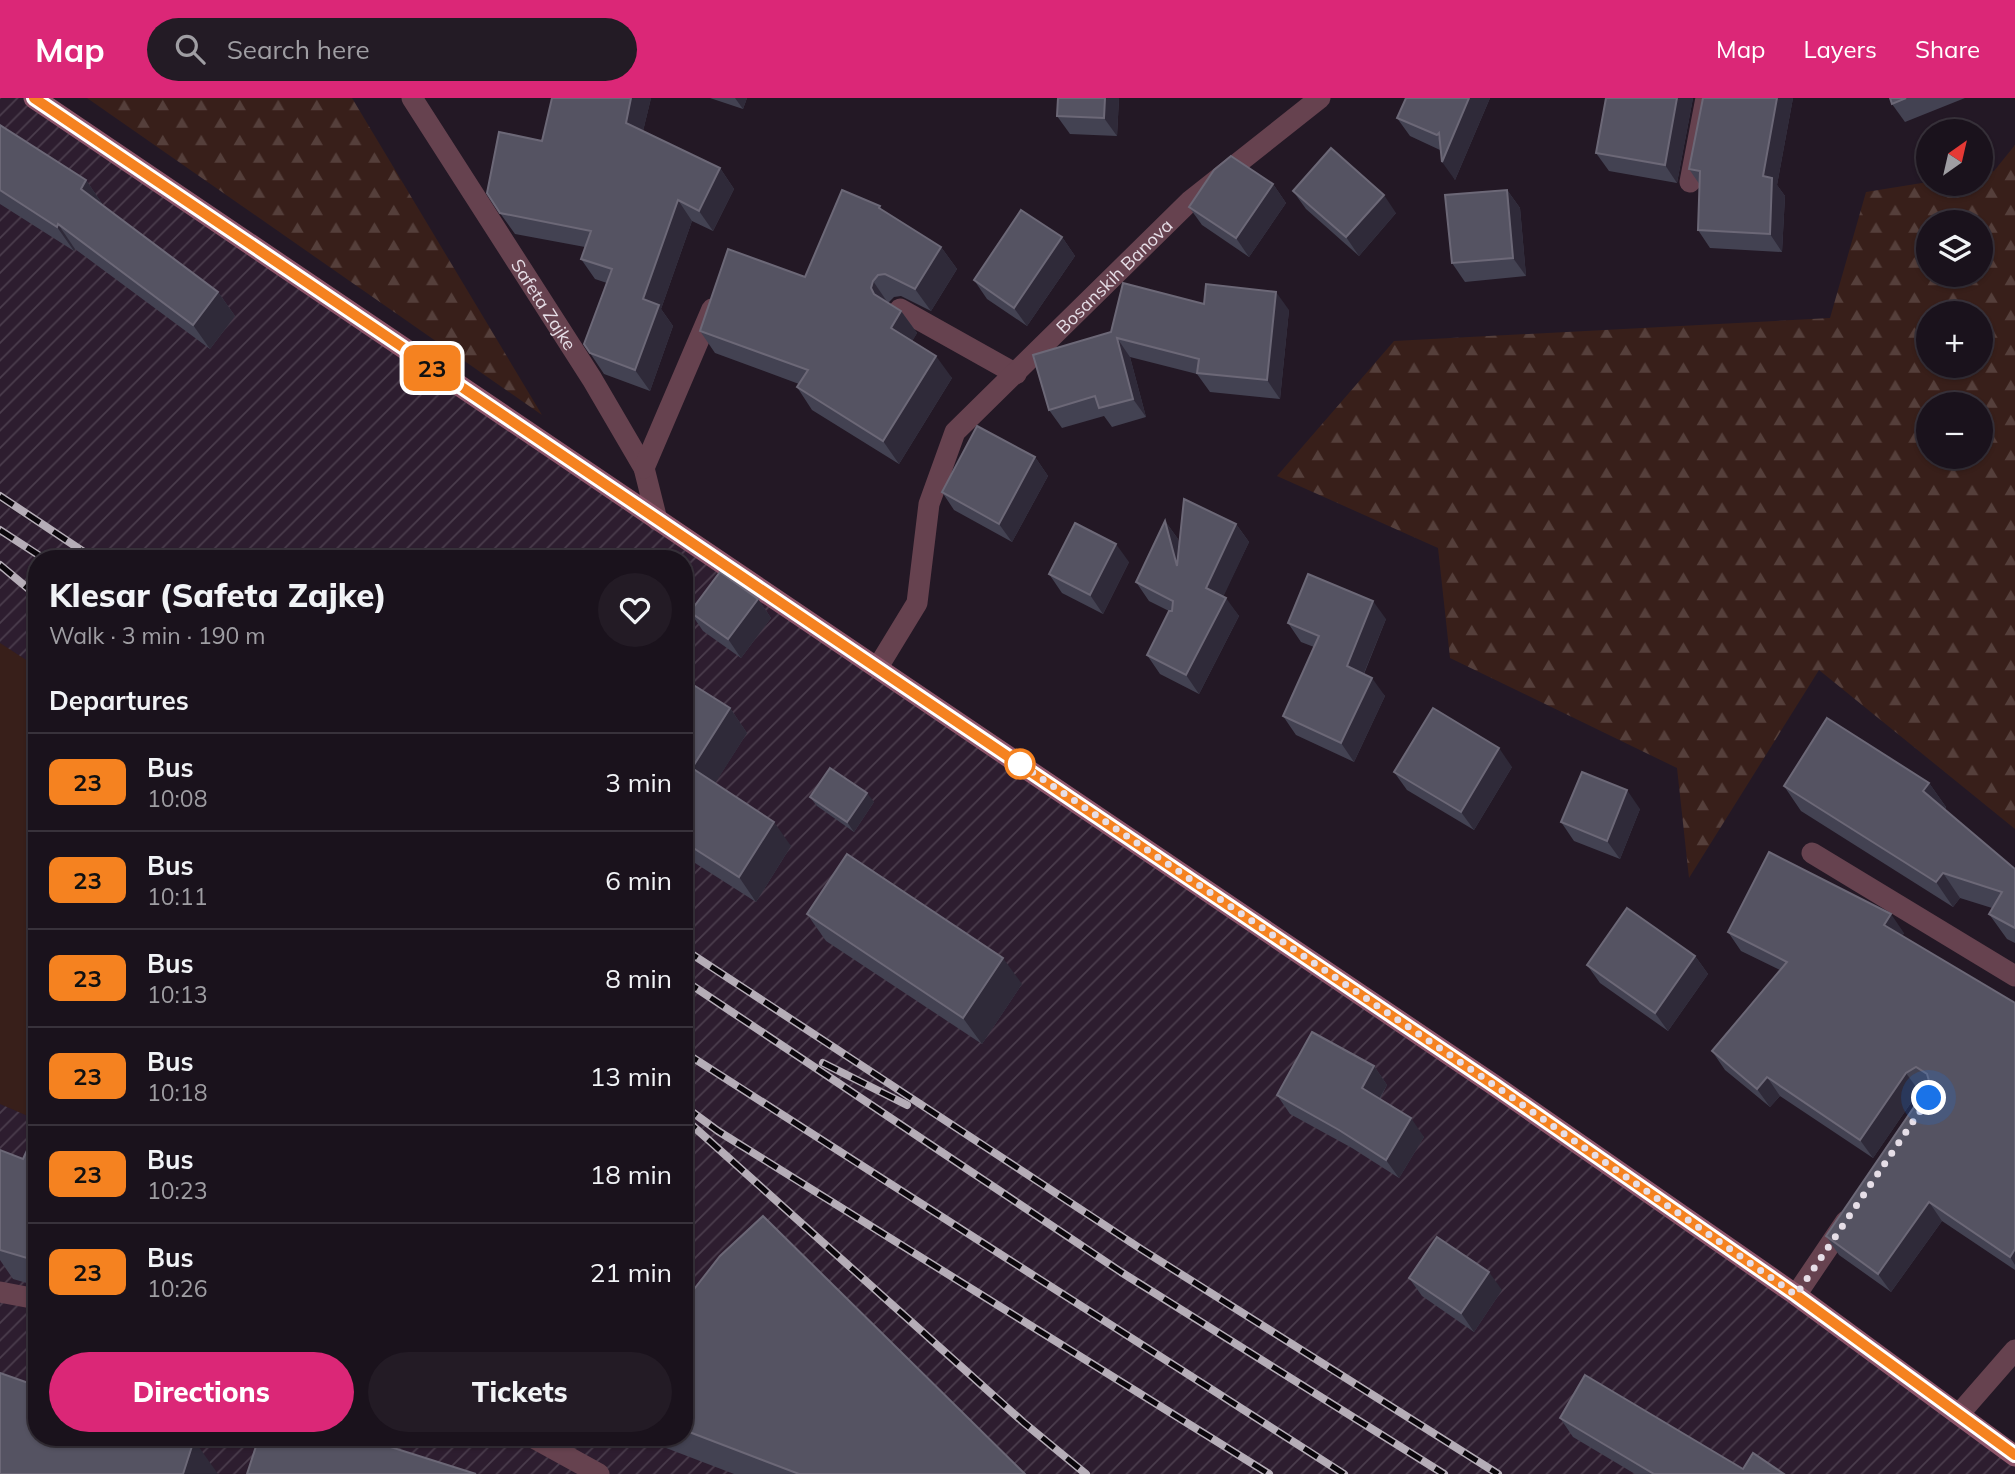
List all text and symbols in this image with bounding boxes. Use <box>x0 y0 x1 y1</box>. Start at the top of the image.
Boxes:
search box <box>147 18 637 81</box>
text: Map <box>35 29 105 70</box>
icon: search <box>171 30 209 68</box>
text: Search here <box>227 33 370 66</box>
text: Map <box>1716 34 1765 64</box>
text: Layers <box>1803 34 1877 64</box>
text: Share <box>1915 34 1980 64</box>
north arrow <box>1916 119 1993 196</box>
map controls <box>1916 119 1993 469</box>
button: layers <box>1916 210 1993 287</box>
street label: Bosanskih Banova <box>1051 213 1177 338</box>
street label: Safeta Zajke <box>506 254 582 354</box>
button: + <box>1916 301 1993 378</box>
line badge: 23 <box>400 345 464 391</box>
text: 23 <box>418 353 446 383</box>
button: − <box>1916 392 1993 469</box>
button: heart <box>598 573 672 647</box>
text: Klesar (Safeta Zajke) <box>49 574 387 615</box>
text: Walk · 3 min · 190 m <box>49 621 266 650</box>
text: Departures <box>49 684 189 717</box>
unlabelled marker <box>1005 749 1035 779</box>
text: Bus <box>147 751 193 784</box>
text: 3 min <box>605 766 672 799</box>
text: 23 <box>73 767 102 797</box>
text: 10:08 <box>147 784 207 813</box>
text: Bus <box>147 849 193 882</box>
text: 6 min <box>605 864 672 897</box>
text: 23 <box>73 865 102 895</box>
text: 10:11 <box>147 882 207 911</box>
text: Bus <box>147 947 193 980</box>
text: 8 min <box>605 962 672 995</box>
text: 23 <box>73 963 102 993</box>
text: 10:13 <box>147 980 207 1009</box>
text: Bus <box>147 1045 193 1078</box>
text: 13 min <box>590 1060 672 1093</box>
text: 23 <box>73 1061 102 1091</box>
text: 10:18 <box>147 1078 207 1107</box>
your location <box>1911 1080 1946 1115</box>
text: Bus <box>147 1143 193 1176</box>
text: 18 min <box>590 1158 672 1191</box>
text: 23 <box>73 1159 102 1189</box>
text: 10:23 <box>147 1176 207 1205</box>
text: Bus <box>147 1241 193 1274</box>
text: 21 min <box>590 1256 672 1289</box>
text: 23 <box>73 1257 102 1287</box>
text: 10:26 <box>147 1274 207 1303</box>
button: Directions <box>49 1352 354 1432</box>
button: Tickets <box>368 1352 672 1432</box>

